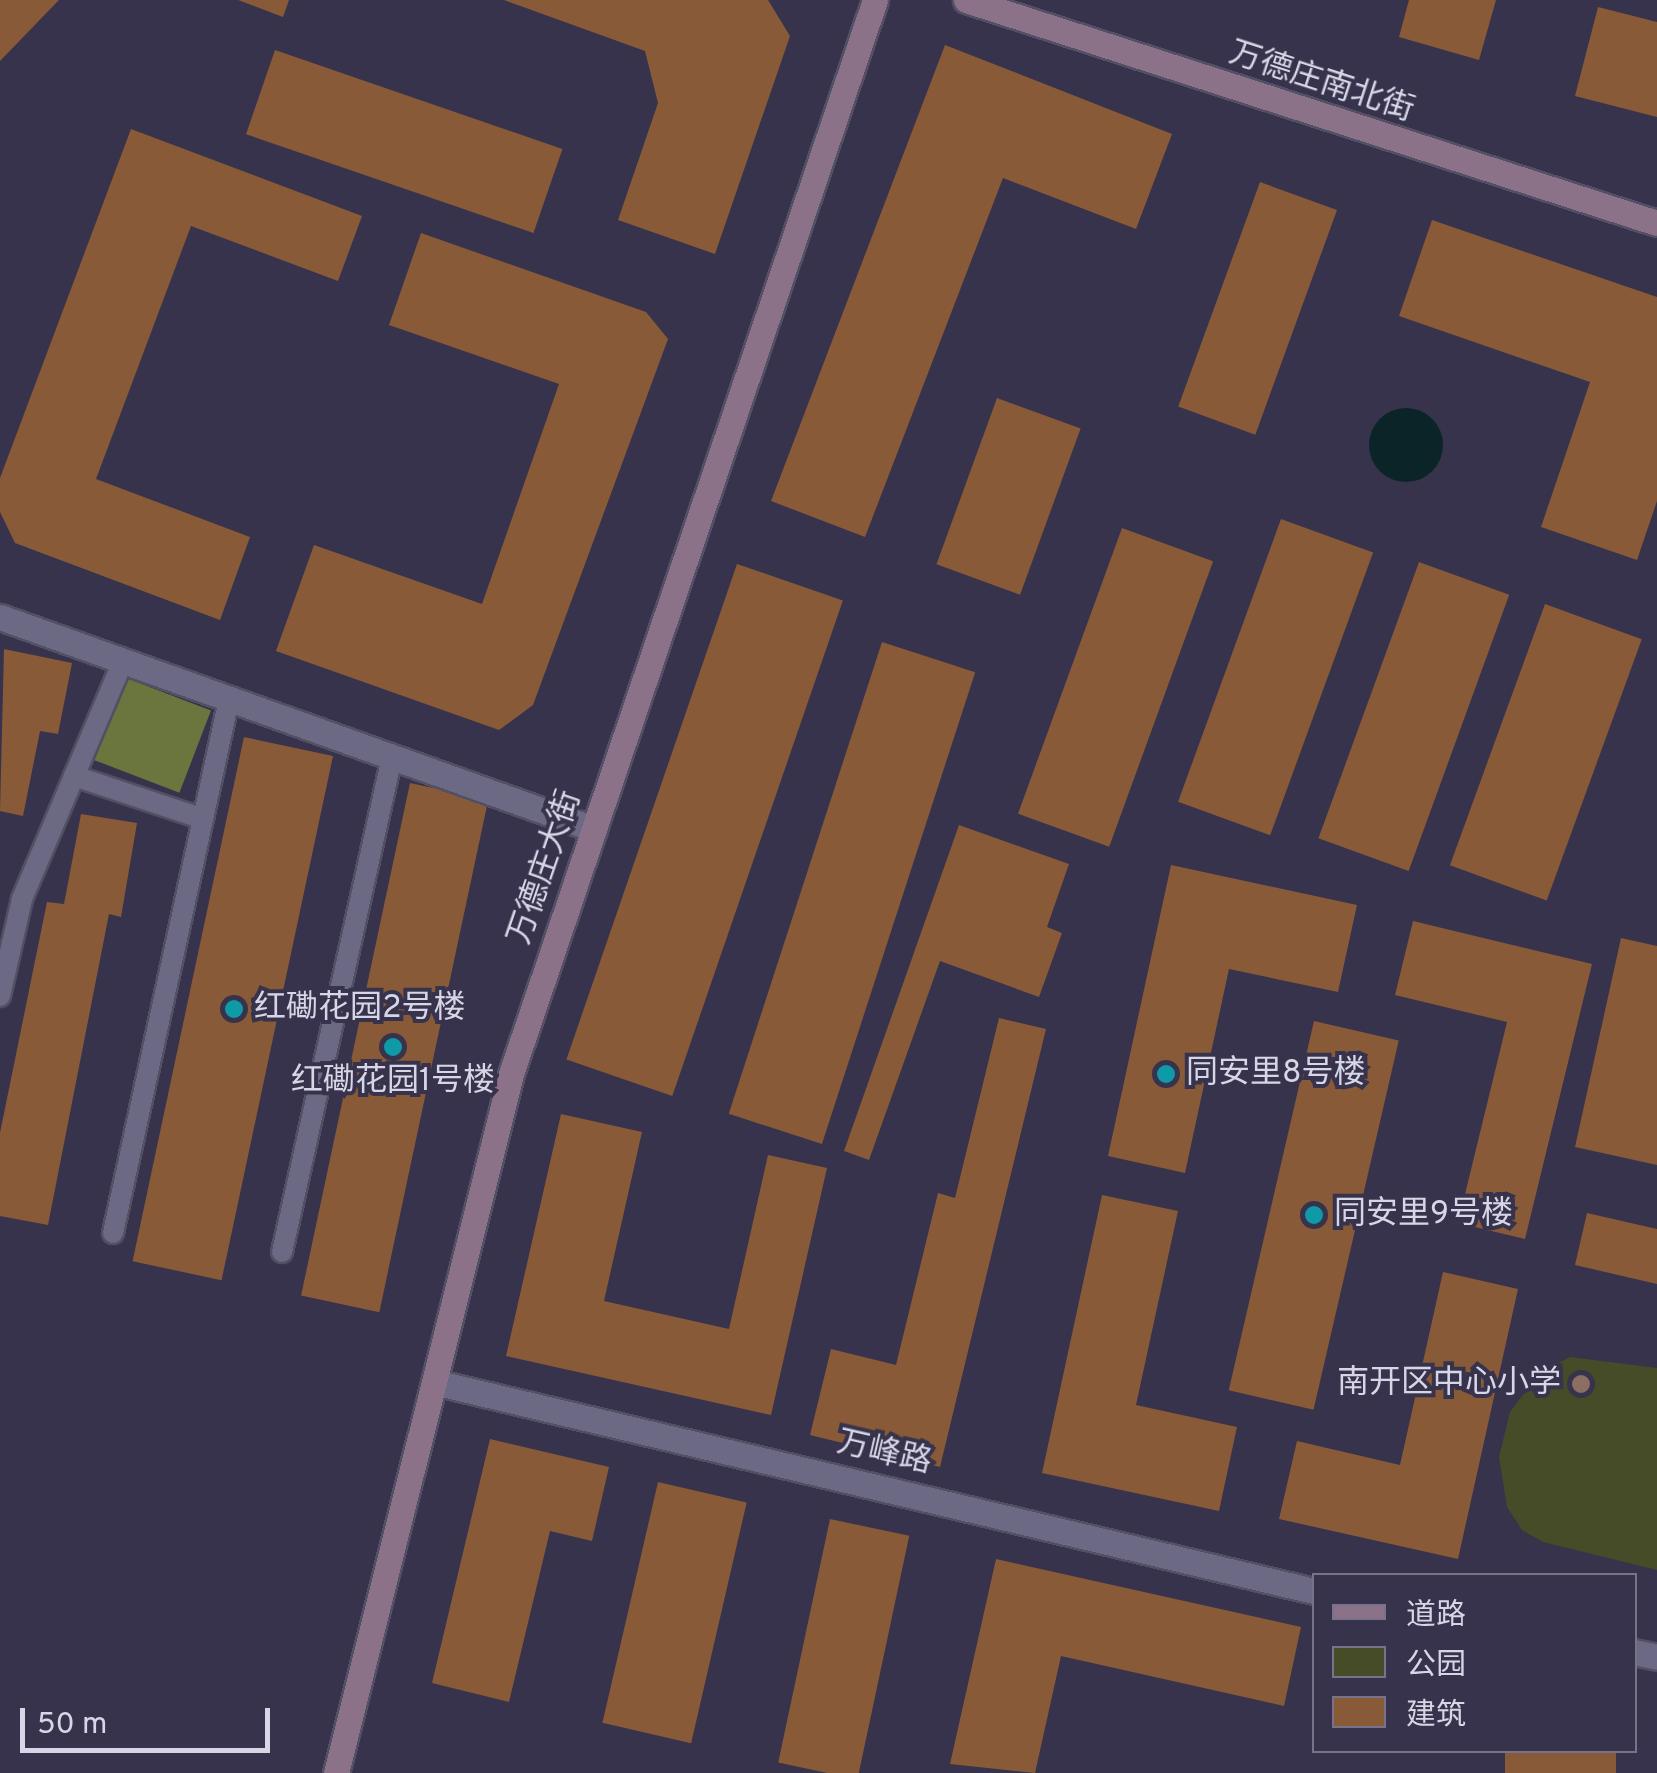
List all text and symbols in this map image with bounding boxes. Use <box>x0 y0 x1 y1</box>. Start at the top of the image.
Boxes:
street label: 万德庄南北街 <box>1224 35 1418 131</box>
street label: 万德庄大街 <box>502 786 590 950</box>
place label: 红磡花园2号楼 <box>254 990 466 1028</box>
marker: 红磡花园2号楼 <box>223 998 245 1020</box>
marker: 红磡花园1号楼 <box>382 1036 404 1058</box>
place label: 同安里8号楼 <box>1186 1055 1366 1093</box>
place label: 红磡花园1号楼 <box>291 1063 495 1101</box>
marker: 同安里8号楼 <box>1155 1063 1177 1085</box>
place label: 同安里9号楼 <box>1334 1196 1513 1234</box>
marker: 同安里9号楼 <box>1303 1204 1325 1226</box>
place label: 南开区中心小学 <box>1337 1365 1561 1403</box>
marker: 南开区中心小学 <box>1570 1373 1592 1395</box>
street label: 万峰路 <box>833 1424 935 1484</box>
legend <box>1312 1573 1637 1753</box>
text: 道路 <box>1406 1598 1466 1635</box>
text: 公园 <box>1406 1648 1466 1685</box>
scale bar <box>25 1688 275 1750</box>
text: 建筑 <box>1406 1698 1466 1735</box>
text: 50 m <box>37 1707 107 1744</box>

